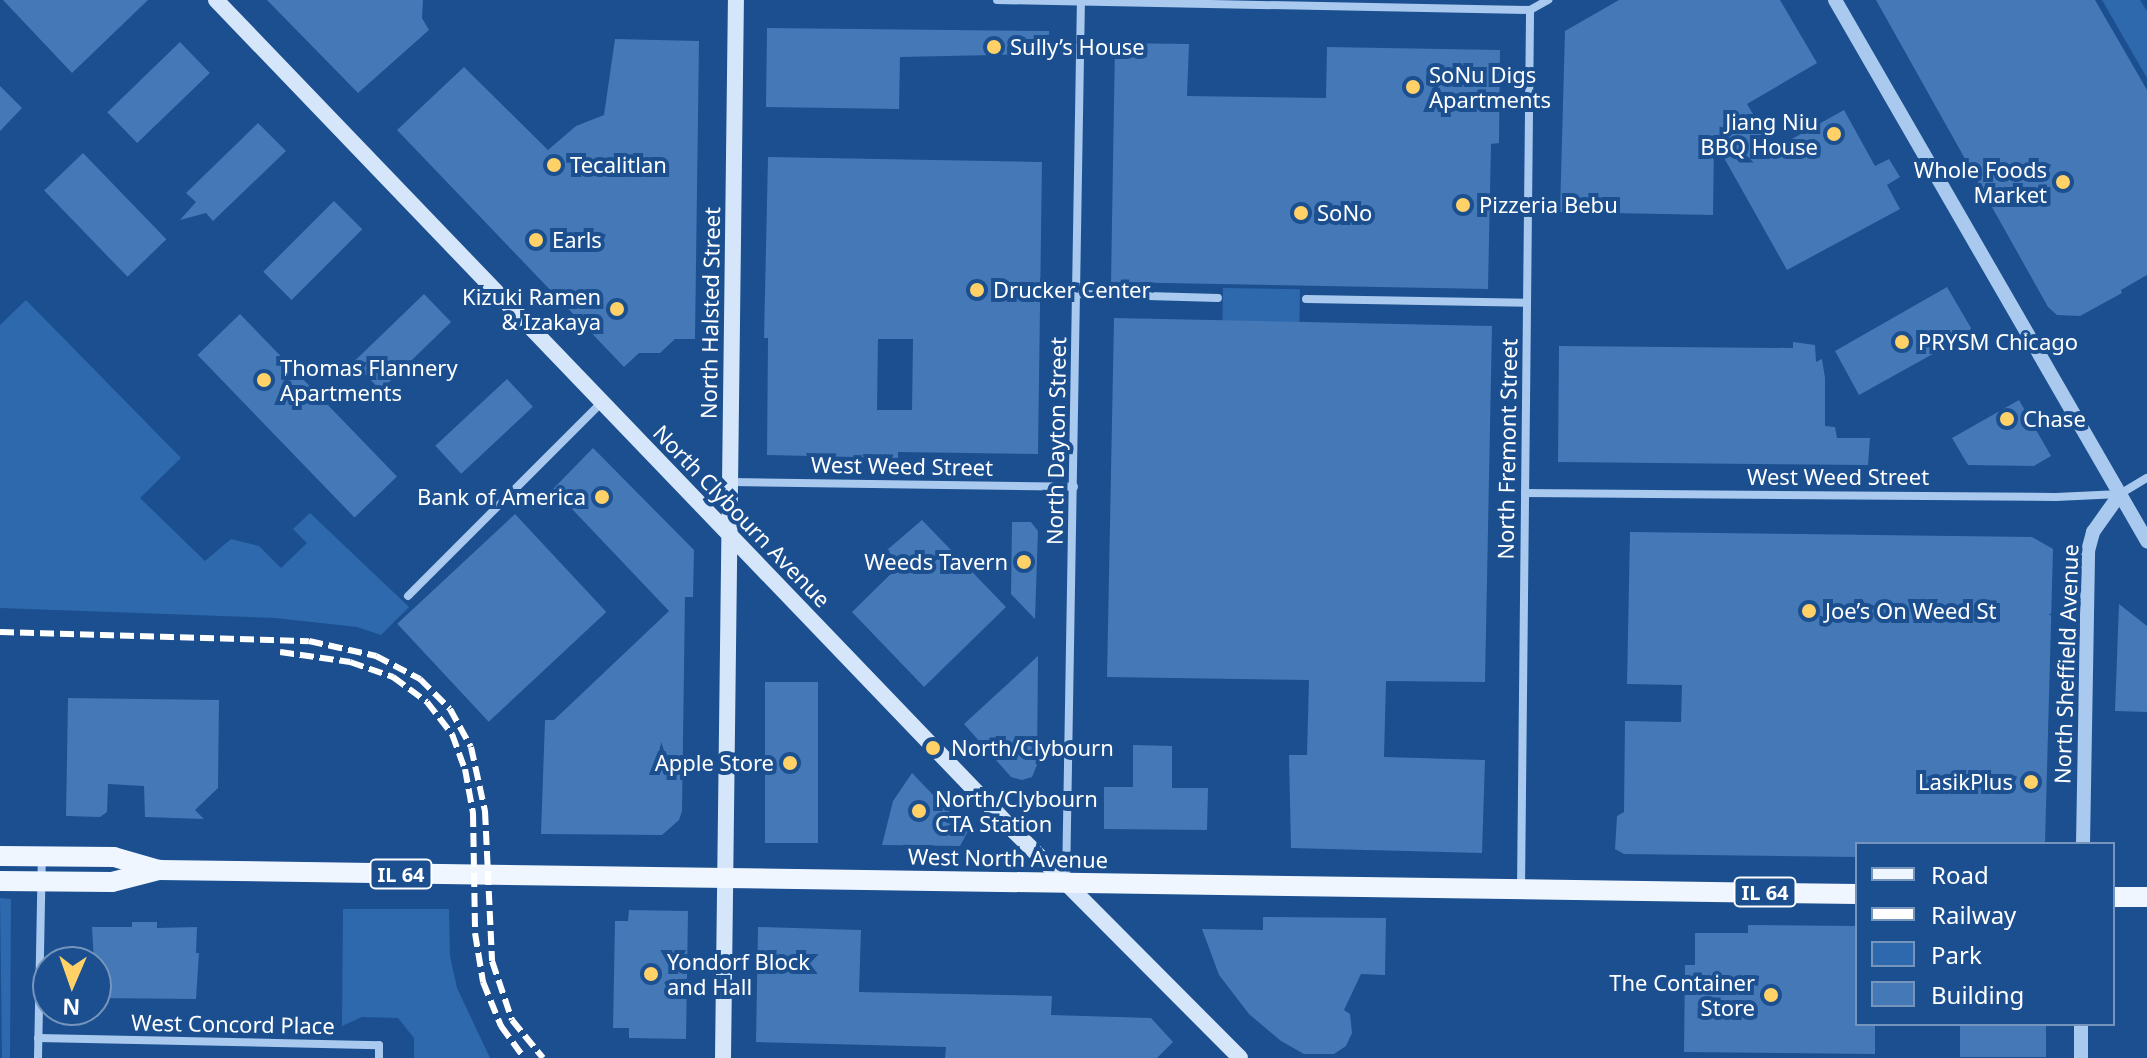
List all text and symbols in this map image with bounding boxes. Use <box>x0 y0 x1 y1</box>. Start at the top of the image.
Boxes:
place label: Sully’s House <box>1010 34 1145 60</box>
marker: Sully’s House <box>985 38 1003 56</box>
place label: SoNu Digs Apartments <box>1429 61 1551 112</box>
marker: SoNu Digs Apartments <box>1404 78 1422 96</box>
place label: Jiang Niu BBQ House <box>1700 108 1818 160</box>
marker: Jiang Niu BBQ House <box>1825 125 1843 143</box>
place label: Tecalitlan <box>570 152 667 178</box>
marker: Tecalitlan <box>545 156 563 174</box>
place label: Whole Foods Market <box>1914 156 2047 208</box>
marker: Whole Foods Market <box>2054 173 2072 191</box>
place label: Pizzeria Bebu <box>1479 192 1618 218</box>
marker: Pizzeria Bebu <box>1454 196 1472 214</box>
place label: SoNo <box>1317 200 1372 226</box>
marker: SoNo <box>1292 204 1310 222</box>
street label: North Halsted Street <box>695 207 725 419</box>
place label: Earls <box>552 227 602 253</box>
marker: Earls <box>527 231 545 249</box>
place label: Drucker Center <box>993 277 1151 303</box>
marker: Drucker Center <box>968 281 986 299</box>
place label: Kizuki Ramen & Izakaya <box>462 283 601 334</box>
marker: Kizuki Ramen & Izakaya <box>608 300 626 318</box>
place label: PRYSM Chicago <box>1918 329 2078 355</box>
marker: PRYSM Chicago <box>1893 333 1911 351</box>
street label: North Dayton Street <box>1041 337 1071 545</box>
street label: North Fremont Street <box>1492 338 1522 560</box>
place label: Thomas Flannery Apartments <box>280 354 458 406</box>
marker: Thomas Flannery Apartments <box>255 371 273 389</box>
place label: Chase <box>2023 406 2086 432</box>
marker: Chase <box>1998 410 2016 428</box>
street label: North Clybourn Avenue <box>648 419 836 613</box>
street label: West Weed Street <box>811 451 993 481</box>
street label: West Weed Street <box>1747 464 1929 490</box>
place label: Bank of America <box>417 484 586 510</box>
marker: Bank of America <box>593 488 611 506</box>
street label: North Sheffield Avenue <box>2049 544 2083 784</box>
place label: Weeds Tavern <box>864 549 1008 575</box>
marker: Weeds Tavern <box>1015 553 1033 571</box>
place label: Joe’s On Weed St <box>1825 598 1997 624</box>
marker: Joe’s On Weed St <box>1800 602 1818 620</box>
place label: North/Clybourn <box>951 735 1114 761</box>
marker: North/Clybourn <box>922 737 944 759</box>
place label: Apple Store <box>655 750 774 776</box>
marker: Apple Store <box>781 754 799 772</box>
place label: LasikPlus <box>1918 769 2013 795</box>
marker: LasikPlus <box>2020 771 2042 793</box>
place label: North/Clybourn CTA Station <box>935 785 1098 836</box>
marker: North/Clybourn CTA Station <box>910 802 928 820</box>
legend <box>1855 842 2115 1026</box>
street label: West North Avenue <box>908 843 1108 873</box>
road number: IL 64 <box>369 858 433 890</box>
text: Road <box>1931 858 1989 891</box>
road number: IL 64 <box>1733 876 1797 908</box>
text: Railway <box>1931 898 2016 931</box>
text: Park <box>1931 938 1982 971</box>
north arrow <box>32 946 112 1026</box>
place label: Yondorf Block and Hall <box>667 948 810 1000</box>
marker: Yondorf Block and Hall <box>642 965 660 983</box>
place label: The Container Store <box>1609 969 1755 1020</box>
text: Building <box>1931 978 2024 1011</box>
marker: The Container Store <box>1762 986 1780 1004</box>
text: N <box>62 993 81 1023</box>
street label: West Concord Place <box>131 1009 335 1039</box>

